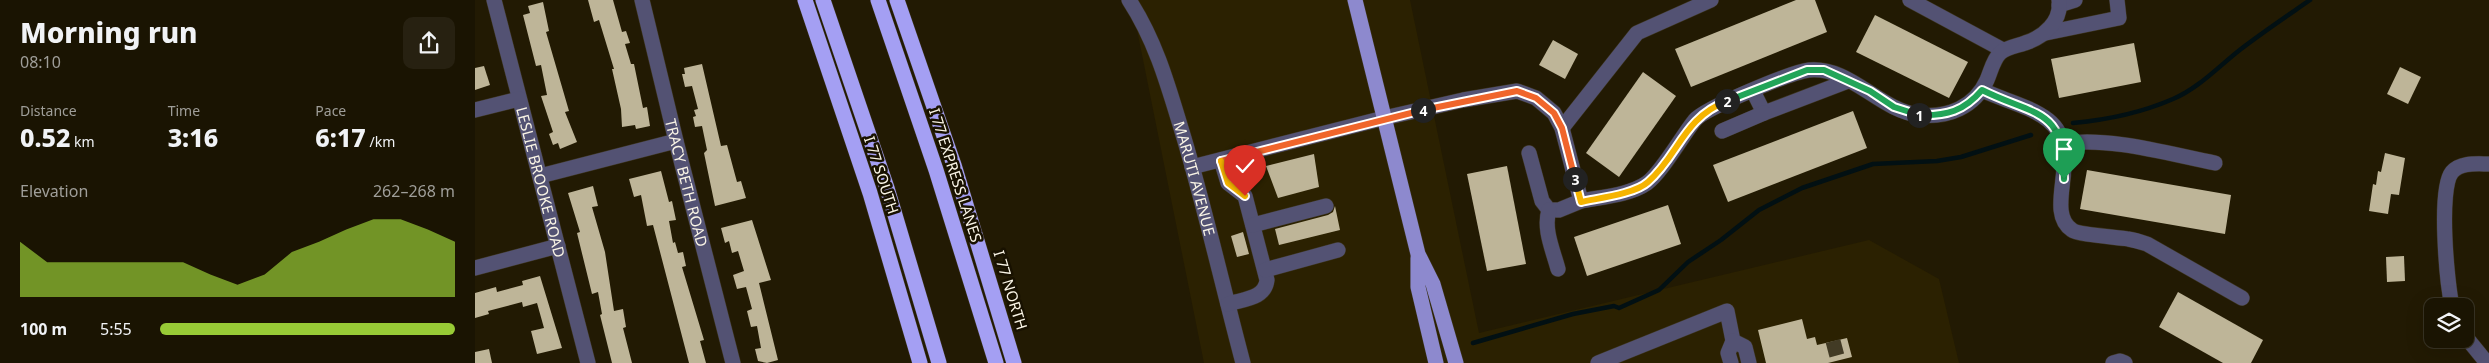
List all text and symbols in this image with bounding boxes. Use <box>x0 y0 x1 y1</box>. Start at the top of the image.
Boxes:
text: Morning run <box>20 13 198 51</box>
button: share <box>403 17 455 69</box>
text: 08:10 <box>20 51 61 73</box>
pin: 2 <box>1715 88 1739 114</box>
text: 2 <box>1723 92 1732 111</box>
pin: 4 <box>1411 98 1435 122</box>
text: Distance <box>20 101 77 120</box>
text: Time <box>168 101 200 120</box>
text: Pace <box>315 101 346 120</box>
text: 4 <box>1419 101 1428 120</box>
pin: 1 <box>1907 102 1931 128</box>
street label: LESLIE BROOKE ROAD <box>512 104 570 260</box>
street label: I 77 EXPRESS LANES <box>925 105 987 245</box>
text: 1 <box>1915 106 1924 125</box>
street label: TRACY BETH ROAD <box>661 116 713 249</box>
street label: MARUTI AVENUE <box>1169 119 1220 238</box>
text: 0.52 <box>20 120 70 154</box>
text: 3:16 <box>168 120 218 154</box>
text: 6:17 <box>315 120 366 154</box>
pin <box>2043 128 2085 179</box>
text: km <box>70 132 95 151</box>
text: /km <box>366 132 395 151</box>
street label: I 77 SOUTH <box>860 134 904 216</box>
icon: arrive <box>2050 135 2078 163</box>
pin <box>1224 145 1266 196</box>
icon: check <box>1231 152 1259 180</box>
pin: 3 <box>1563 166 1587 192</box>
text: 3 <box>1571 170 1580 189</box>
text: Elevation <box>20 180 88 202</box>
text: 262–268 m <box>373 180 455 202</box>
street label: I 77 NORTH <box>989 248 1033 332</box>
map controls <box>2424 298 2474 348</box>
button: layers <box>2424 298 2474 348</box>
text: 100 m <box>20 318 67 340</box>
text: 5:55 <box>100 318 132 340</box>

